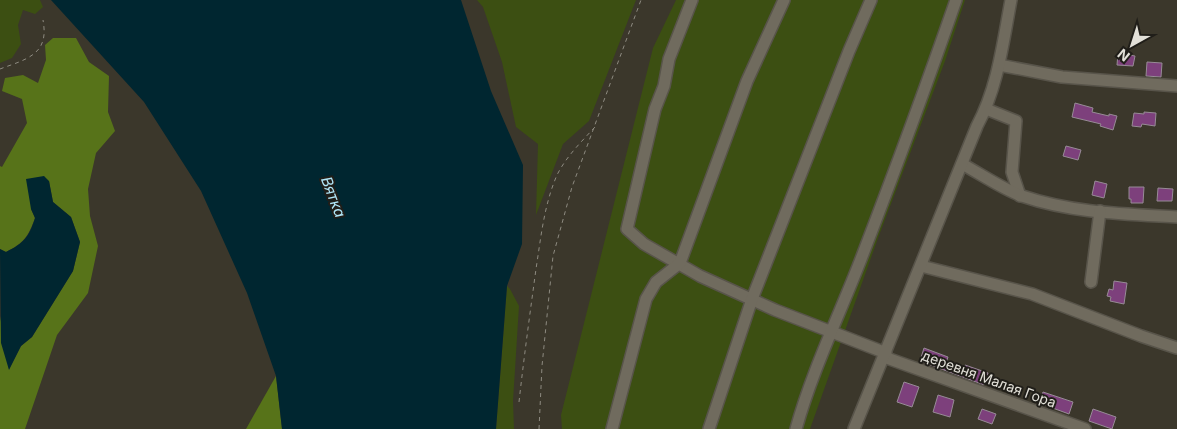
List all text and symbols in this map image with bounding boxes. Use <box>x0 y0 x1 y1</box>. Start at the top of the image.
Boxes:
north arrow <box>1107 20 1157 70</box>
text: N <box>1114 46 1133 65</box>
water label: Вятка <box>317 174 350 220</box>
street label: деревня Малая Гора <box>920 346 1059 411</box>

